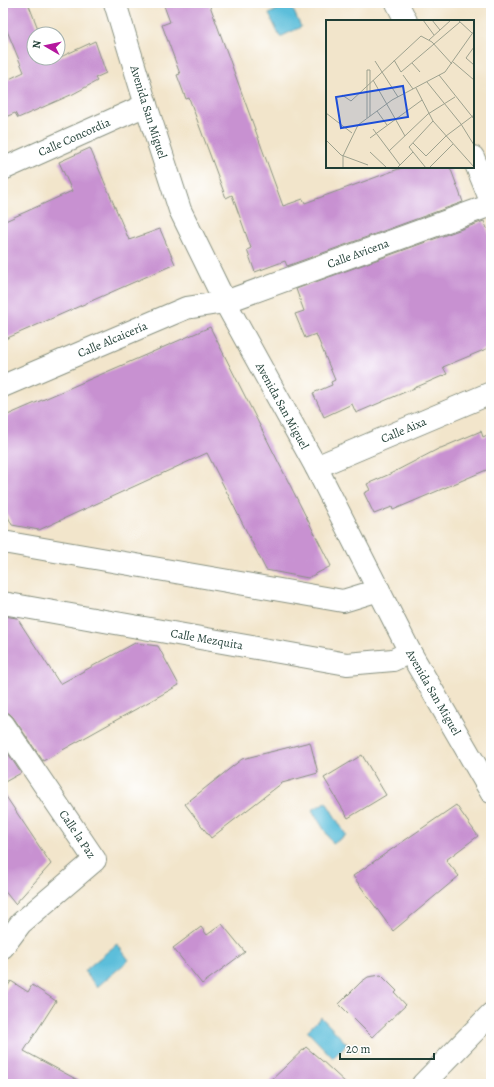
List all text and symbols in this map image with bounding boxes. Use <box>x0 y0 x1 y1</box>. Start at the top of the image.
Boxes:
inset map <box>326 20 474 168</box>
north arrow <box>26 26 66 66</box>
text: N <box>29 39 45 50</box>
street label: Avenida San Miguel <box>126 63 171 161</box>
street label: Calle Concordia <box>36 114 113 160</box>
street label: Calle Avicena <box>325 235 392 272</box>
street label: Calle Alcaicería <box>75 317 150 361</box>
street label: Avenida San Miguel <box>251 359 313 452</box>
street label: Calle Aixa <box>378 413 429 447</box>
street label: Calle Mezquita <box>169 625 245 653</box>
street label: Avenida San Miguel <box>402 646 465 738</box>
street label: Calle la Paz <box>55 807 100 861</box>
scale bar <box>340 1035 434 1061</box>
text: 20 m <box>346 1041 370 1057</box>

